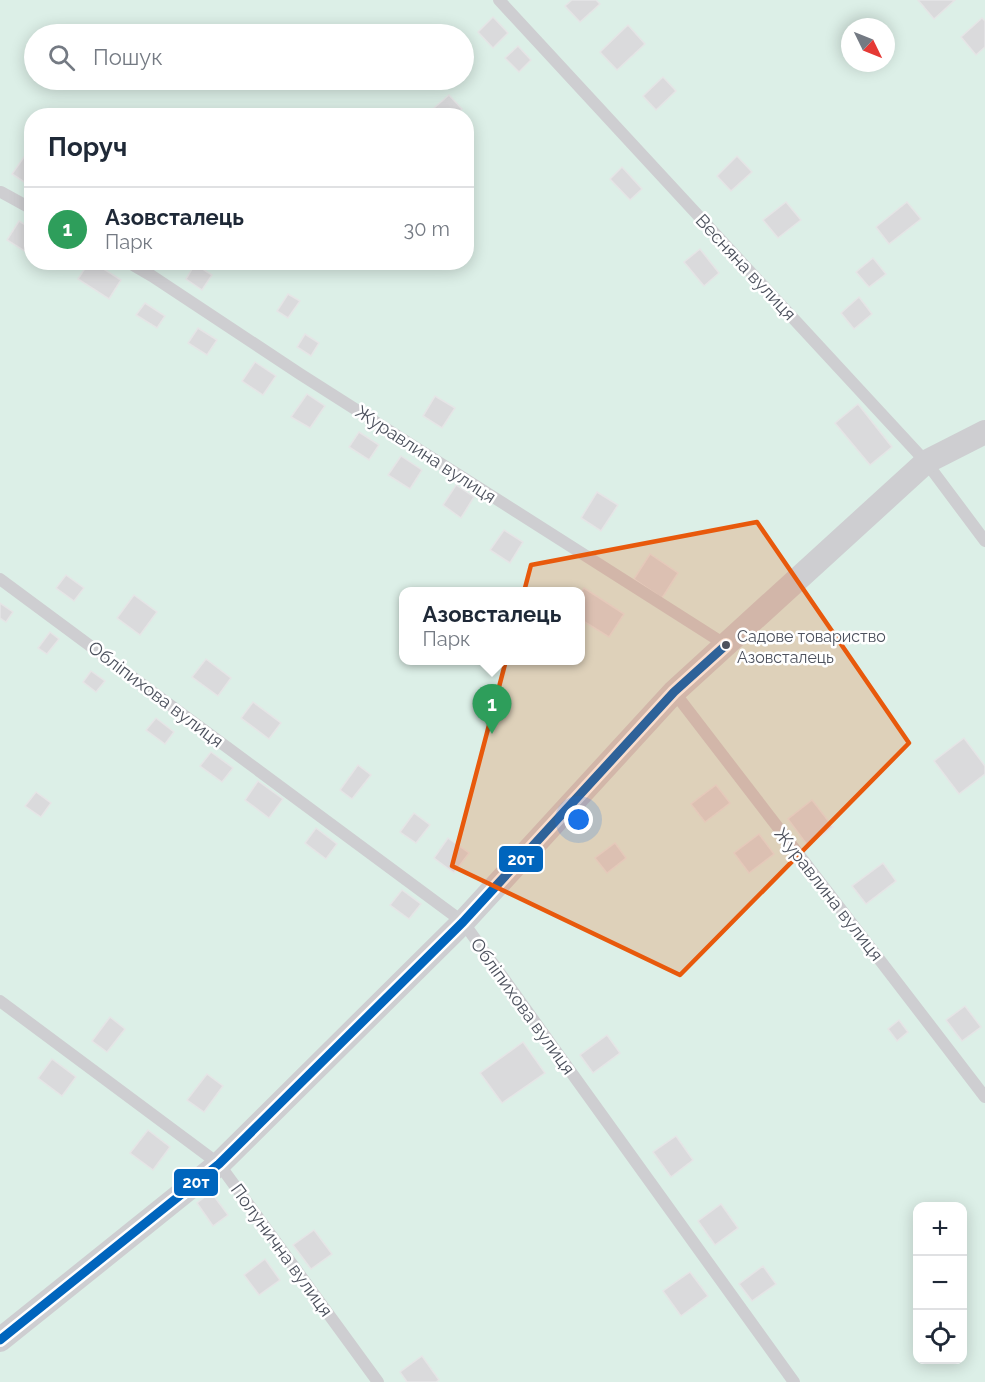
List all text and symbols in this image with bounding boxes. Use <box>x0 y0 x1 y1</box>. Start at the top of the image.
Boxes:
north arrow <box>841 18 895 72</box>
search box <box>24 24 474 90</box>
icon: search <box>45 41 78 74</box>
text: Пошук <box>93 44 163 70</box>
text: Поруч <box>48 132 127 162</box>
text: Азовсталець <box>105 204 244 230</box>
street label: Весняна вулиця <box>692 210 800 324</box>
text: 1 <box>63 217 72 241</box>
text: 30 m <box>404 217 450 241</box>
text: Парк <box>105 230 153 254</box>
street label: Журавлина вулиця <box>352 401 500 507</box>
popup <box>399 587 585 665</box>
text: Азовсталець <box>423 601 561 627</box>
text: Парк <box>423 627 470 651</box>
place label: Садове товариство Азовсталець <box>737 627 886 667</box>
street label: Обліпихова вулиця <box>84 636 228 752</box>
marker: Садове товариство Азовсталець <box>720 639 732 651</box>
pin: 1 <box>472 684 512 734</box>
your location <box>564 805 593 834</box>
street label: Журавлина вулиця <box>770 823 888 965</box>
line badge: 20т <box>498 845 544 873</box>
text: 20т <box>508 850 534 869</box>
street label: Обліпихова вулиця <box>466 934 580 1078</box>
line badge: 20т <box>173 1168 219 1197</box>
text: 20т <box>183 1173 209 1192</box>
street label: Полунична вулиця <box>227 1180 337 1320</box>
map controls <box>913 1202 967 1364</box>
button: + <box>913 1202 967 1256</box>
button: − <box>913 1256 967 1310</box>
button: locate <box>913 1310 967 1364</box>

